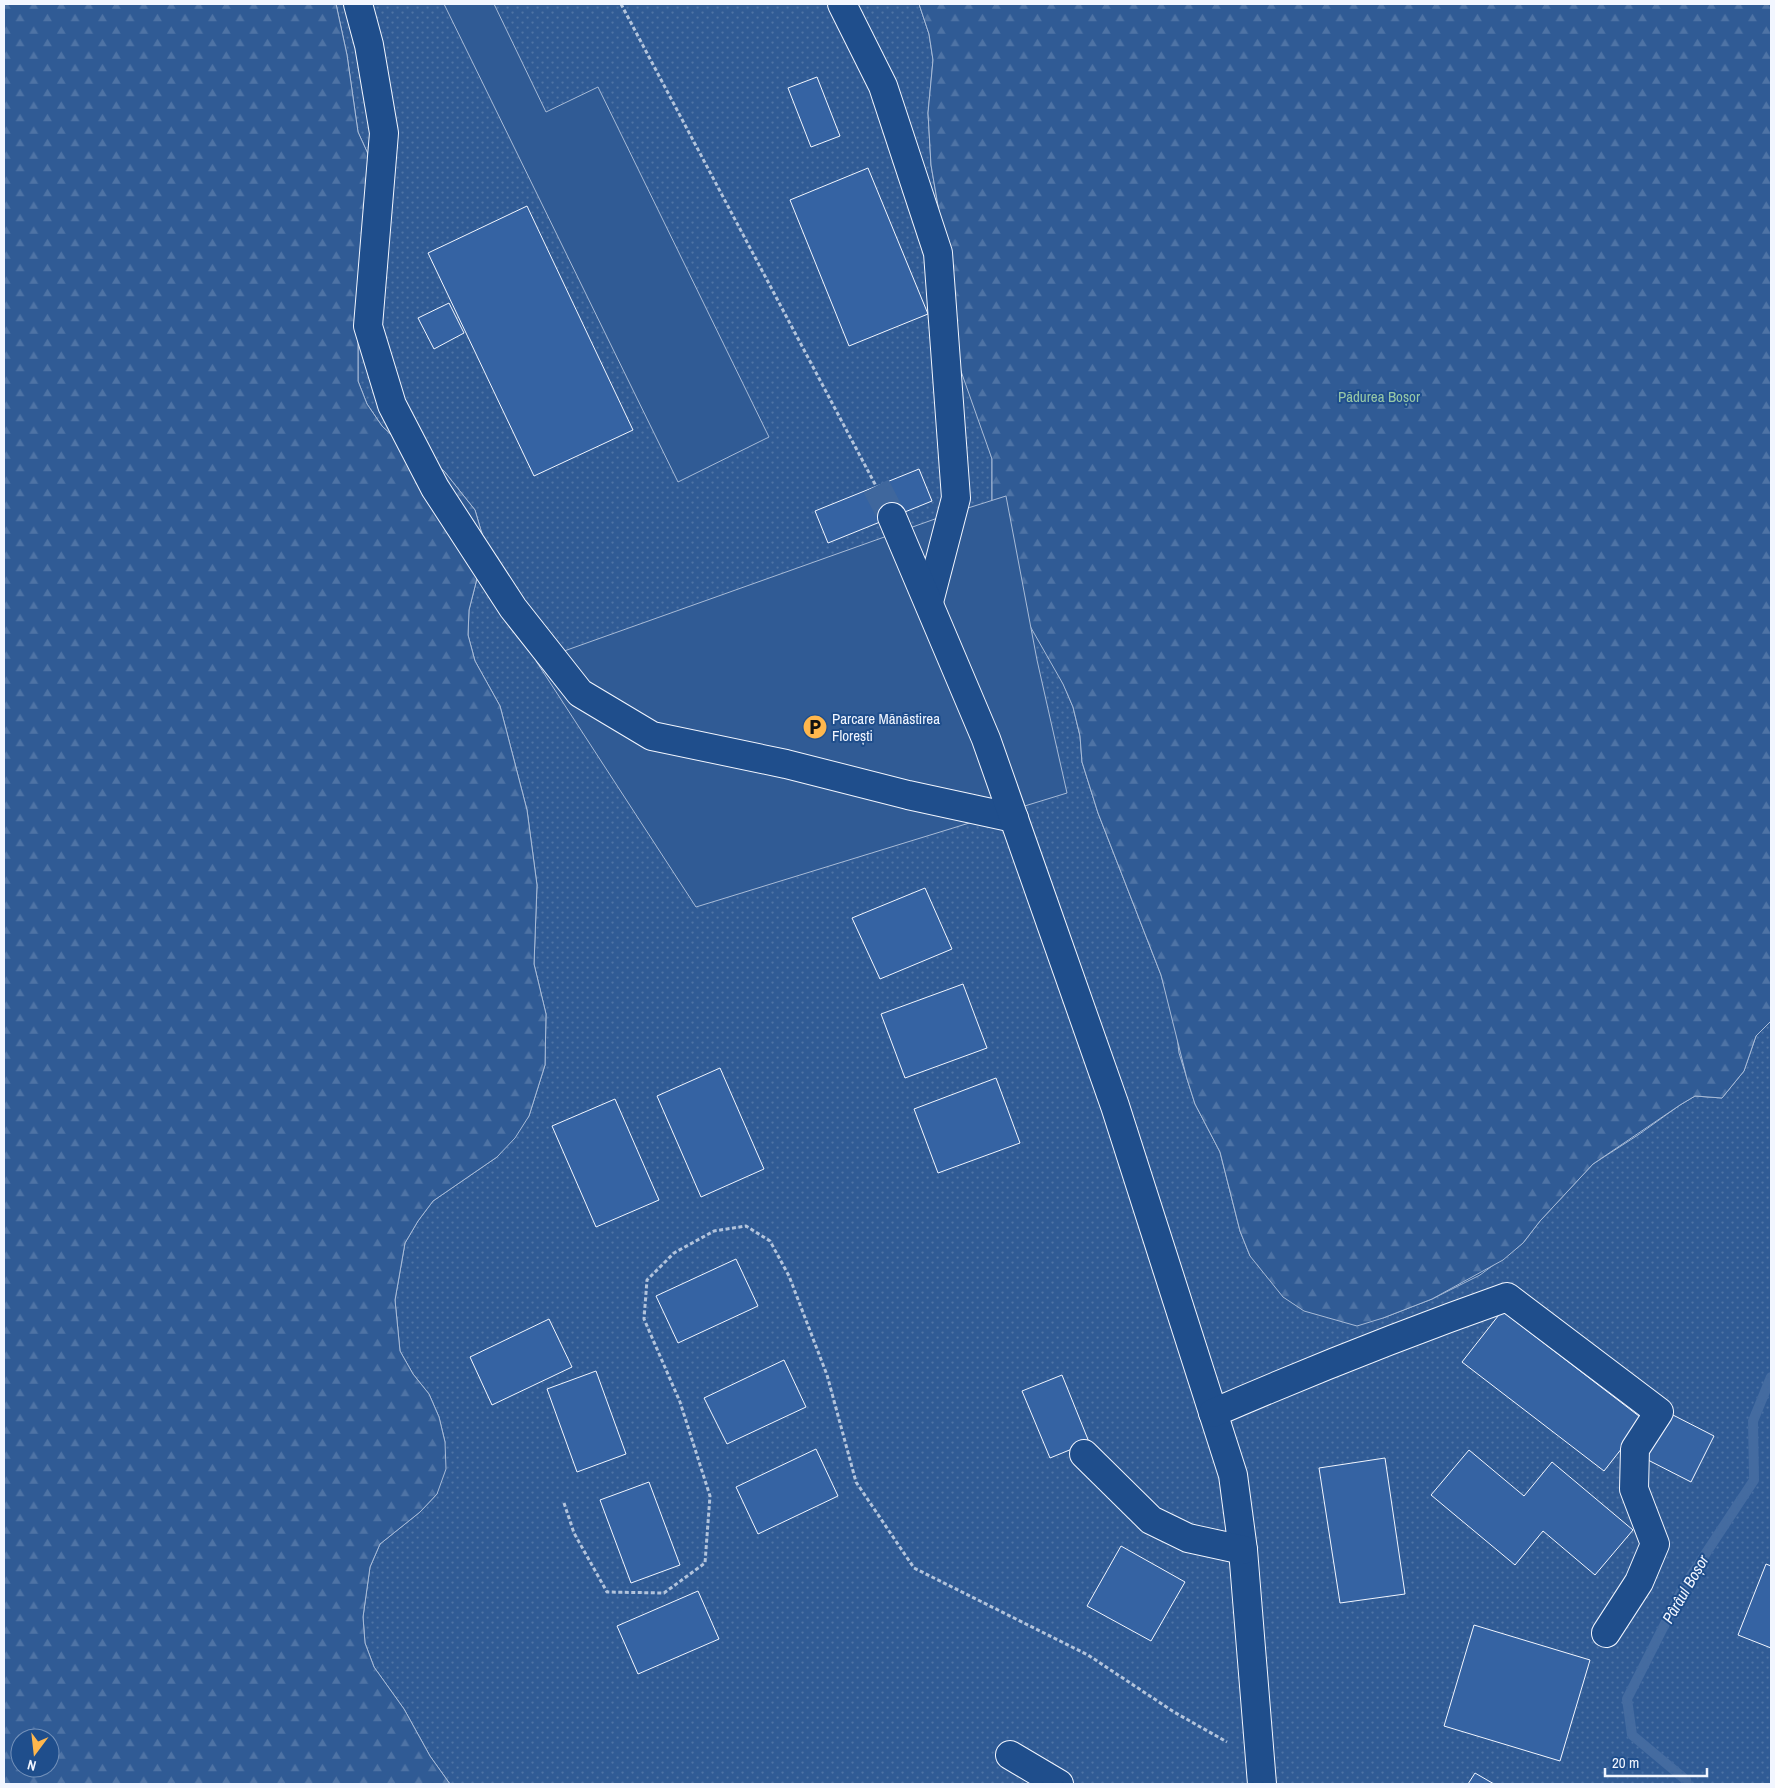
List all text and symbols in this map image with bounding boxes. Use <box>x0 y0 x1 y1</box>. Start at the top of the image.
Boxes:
park label: Pădurea Boșor <box>1338 386 1420 407</box>
place label: Parcare Mănăstirea Florești <box>832 708 940 746</box>
parking icon: Parcare Mănăstirea Florești <box>802 714 828 740</box>
water label: Pârâul Boșor <box>1657 1550 1714 1627</box>
north arrow <box>10 1728 60 1778</box>
scale bar <box>1605 1746 1708 1778</box>
text: 20 m <box>1612 1752 1639 1773</box>
text: N <box>25 1756 38 1775</box>

